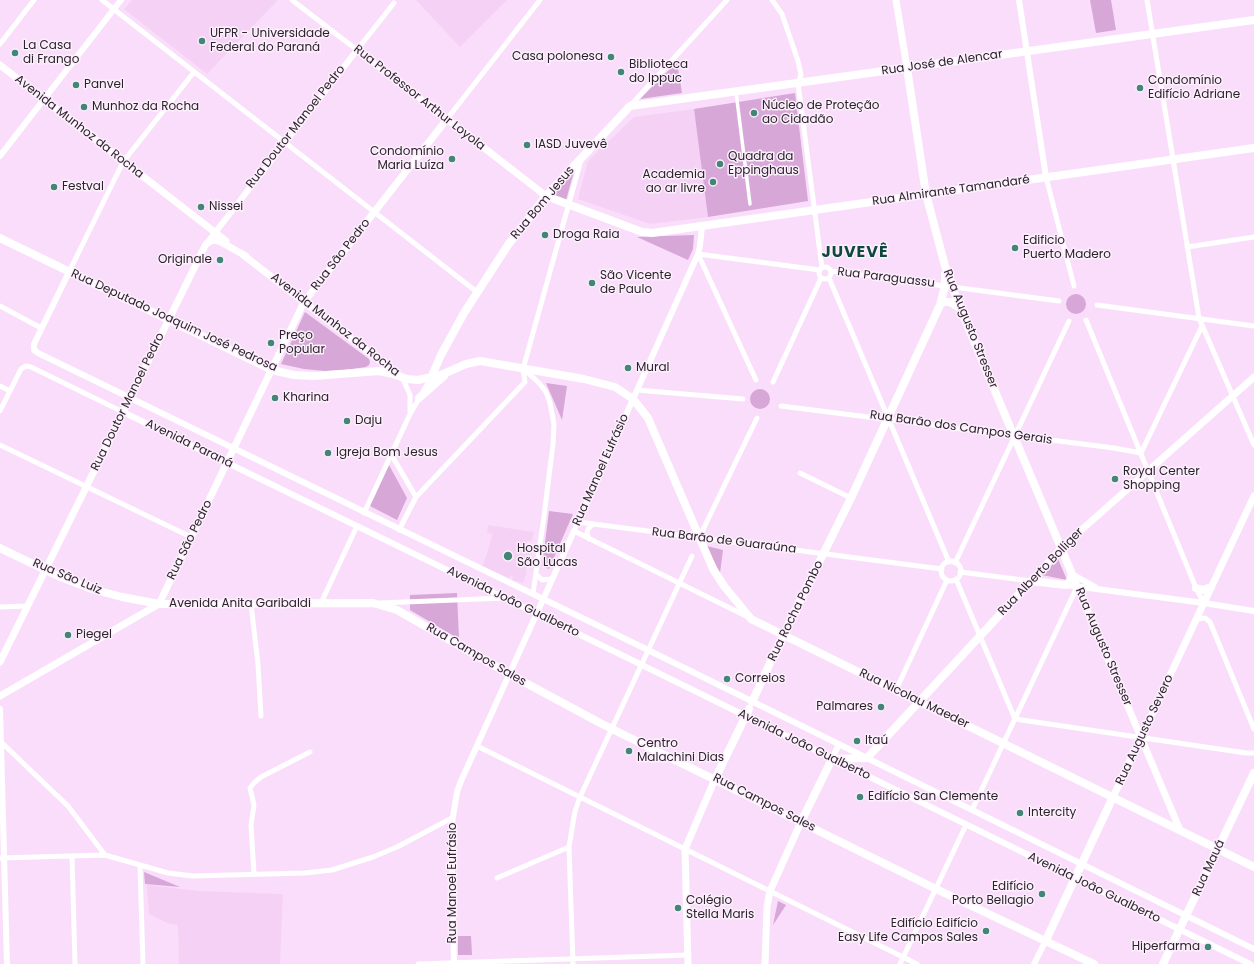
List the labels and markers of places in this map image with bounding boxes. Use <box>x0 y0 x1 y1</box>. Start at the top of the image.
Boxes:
place label: UFPR - Universidade Federal do Paraná <box>210 27 330 55</box>
marker: UFPR - Universidade Federal do Paraná <box>197 36 207 46</box>
place label: La Casa di Frango <box>23 39 79 67</box>
marker: La Casa di Frango <box>10 48 20 58</box>
place label: Casa polonesa <box>512 50 603 64</box>
marker: Casa polonesa <box>606 52 616 62</box>
place label: Biblioteca do Ippuc <box>629 58 688 86</box>
marker: Biblioteca do Ippuc <box>616 67 626 77</box>
place label: Condomínio Edifício Adriane <box>1148 74 1240 102</box>
place label: Panvel <box>84 78 124 92</box>
marker: Panvel <box>71 80 81 90</box>
marker: Condomínio Edifício Adriane <box>1135 83 1145 93</box>
place label: Núcleo de Proteção ao Cidadão <box>762 99 879 127</box>
place label: Munhoz da Rocha <box>92 100 199 114</box>
marker: Munhoz da Rocha <box>79 102 89 112</box>
marker: Núcleo de Proteção ao Cidadão <box>749 108 759 118</box>
place label: IASD Juvevê <box>535 138 607 152</box>
marker: IASD Juvevê <box>522 140 532 150</box>
place label: Condomínio Maria Luíza <box>370 145 444 173</box>
place label: Quadra da Eppinghaus <box>728 150 799 178</box>
marker: Condomínio Maria Luíza <box>447 154 457 164</box>
marker: Quadra da Eppinghaus <box>715 159 725 169</box>
place label: Academia ao ar livre <box>643 168 705 196</box>
marker: Academia ao ar livre <box>708 177 718 187</box>
place label: Festval <box>62 180 104 194</box>
marker: Festval <box>49 182 59 192</box>
place label: Nissei <box>209 200 243 214</box>
marker: Nissei <box>196 202 206 212</box>
place label: Droga Raia <box>553 228 620 242</box>
marker: Droga Raia <box>540 230 550 240</box>
place label: Edificio Puerto Madero <box>1023 234 1111 262</box>
marker: Edificio Puerto Madero <box>1010 243 1020 253</box>
place label: Originale <box>158 253 212 267</box>
marker: Originale <box>215 255 225 265</box>
place label: São Vicente de Paulo <box>600 269 671 297</box>
marker: São Vicente de Paulo <box>587 278 597 288</box>
place label: Preço Popular <box>279 329 325 357</box>
marker: Preço Popular <box>266 338 276 348</box>
place label: Mural <box>636 361 670 375</box>
marker: Mural <box>623 363 633 373</box>
place label: Kharina <box>283 391 329 405</box>
marker: Kharina <box>270 393 280 403</box>
place label: Daju <box>355 414 382 428</box>
marker: Daju <box>342 416 352 426</box>
place label: Igreja Bom Jesus <box>336 446 438 460</box>
marker: Igreja Bom Jesus <box>323 448 333 458</box>
place label: Royal Center Shopping <box>1123 465 1200 493</box>
marker: Royal Center Shopping <box>1110 474 1120 484</box>
place label: Hospital São Lucas <box>517 542 578 570</box>
marker: Hospital São Lucas <box>502 550 514 562</box>
place label: Piegel <box>76 628 112 642</box>
marker: Piegel <box>63 630 73 640</box>
place label: Correios <box>735 672 785 686</box>
marker: Correios <box>722 674 732 684</box>
place label: Palmares <box>816 700 873 714</box>
marker: Palmares <box>876 702 886 712</box>
place label: Itaú <box>865 734 888 748</box>
marker: Itaú <box>852 736 862 746</box>
place label: Centro Malachini Dias <box>637 737 724 765</box>
marker: Centro Malachini Dias <box>624 746 634 756</box>
place label: Edifício San Clemente <box>868 790 998 804</box>
marker: Edifício San Clemente <box>855 792 865 802</box>
place label: Intercity <box>1028 806 1076 820</box>
marker: Intercity <box>1015 808 1025 818</box>
place label: Edifício Porto Bellagio <box>952 880 1034 908</box>
marker: Edifício Porto Bellagio <box>1037 889 1047 899</box>
place label: Colégio Stella Maris <box>686 894 754 922</box>
marker: Colégio Stella Maris <box>673 903 683 913</box>
place label: Edifício Edifício Easy Life Campos Sales <box>838 917 978 945</box>
marker: Edifício Edifício Easy Life Campos Sales <box>981 926 991 936</box>
place label: Hiperfarma <box>1132 940 1200 954</box>
marker: Hiperfarma <box>1203 942 1213 952</box>

